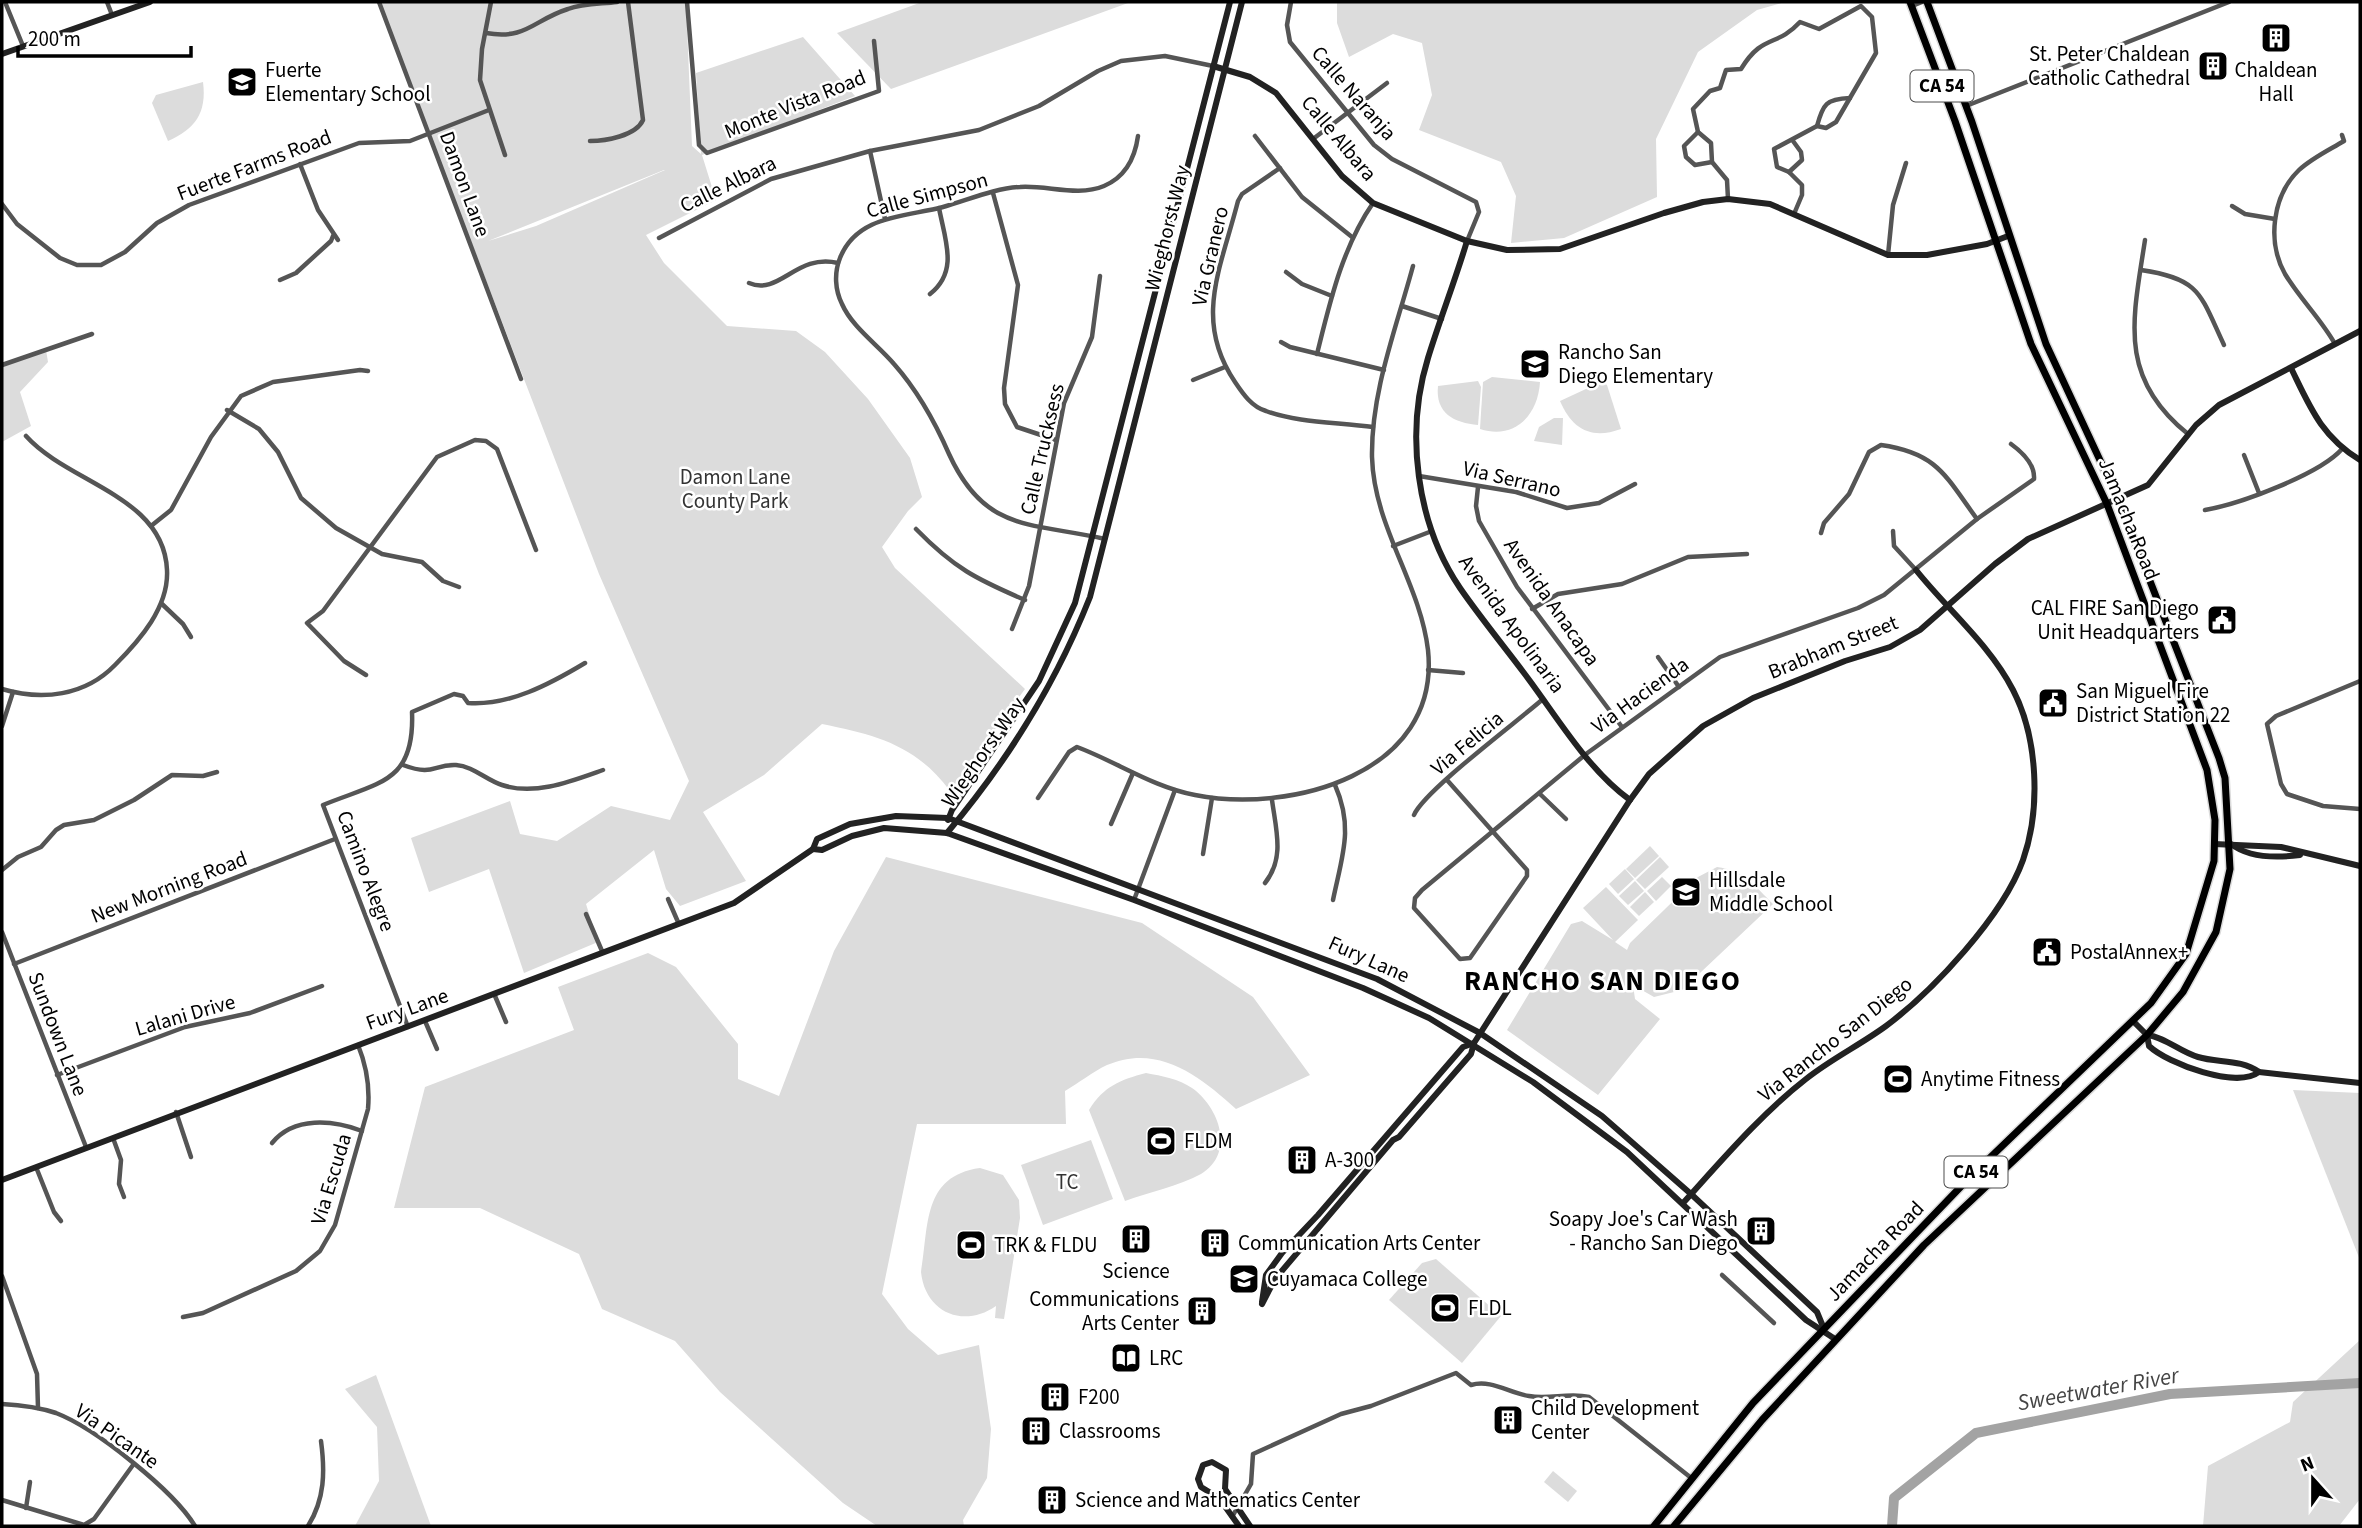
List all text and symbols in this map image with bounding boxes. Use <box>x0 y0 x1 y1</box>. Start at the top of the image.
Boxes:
scale bar <box>18 14 191 58</box>
building icon: Chaldean Hall <box>2259 21 2293 55</box>
text: 200 m <box>28 24 81 54</box>
street label: Calle Naranja <box>1304 39 1404 147</box>
place label: St. Peter Chaldean Catholic Cathedral <box>2028 39 2190 93</box>
building icon: St. Peter Chaldean Catholic Cathedral <box>2196 49 2230 83</box>
place label: Fuerte Elementary School <box>265 55 431 109</box>
place label: Chaldean Hall <box>2234 55 2318 109</box>
street label: Monte Vista Road <box>720 62 870 146</box>
school or university icon: Fuerte Elementary School <box>225 65 259 99</box>
road number: CA 54 <box>1910 71 1974 102</box>
street label: Calle Albara <box>1294 89 1384 187</box>
street label: Fuerte Farms Road <box>172 122 336 208</box>
street label: Damon Lane <box>432 127 498 241</box>
street label: Calle Albara <box>675 148 781 220</box>
street label: Wieghorst Way <box>1137 162 1197 294</box>
street label: Calle Simpson <box>863 164 991 226</box>
street label: Via Granero <box>1184 203 1236 309</box>
place label: Rancho San Diego Elementary <box>1558 337 1713 391</box>
school or university icon: Rancho San Diego Elementary <box>1518 347 1552 381</box>
street label: Calle Trucksess <box>1012 380 1072 518</box>
street label: Via Serrano <box>1460 453 1564 505</box>
street label: Jamacha Road <box>2091 453 2167 585</box>
park label: Damon Lane County Park <box>680 462 790 516</box>
street label: Avenida Anacapa <box>1497 532 1607 672</box>
street label: Avenida Apolinaria <box>1452 549 1572 699</box>
place label: CAL FIRE San Diego Unit Headquarters <box>2031 593 2199 647</box>
public building icon: CAL FIRE San Diego Unit Headquarters <box>2205 603 2239 637</box>
street label: Brabham Street <box>1764 607 1902 687</box>
street label: Via Hacienda <box>1585 649 1695 741</box>
place label: San Miguel Fire District Station 22 <box>2076 676 2231 730</box>
public building icon: San Miguel Fire District Station 22 <box>2036 686 2070 720</box>
street label: Wieghorst Way <box>934 691 1032 813</box>
street label: Via Felicia <box>1424 704 1510 782</box>
street label: Camino Alegre <box>329 806 403 936</box>
street label: New Morning Road <box>86 843 252 931</box>
place label: Hillsdale Middle School <box>1709 865 1833 919</box>
school or university icon: Hillsdale Middle School <box>1669 875 1703 909</box>
street label: Fury Lane <box>1324 928 1414 990</box>
public building icon: PostalAnnex+ <box>2030 935 2064 969</box>
place label: PostalAnnex+ <box>2070 937 2188 967</box>
district label: RANCHO SAN DIEGO <box>1464 961 1742 1001</box>
street label: Sundown Lane <box>21 968 95 1100</box>
street label: Via Rancho San Diego <box>1751 969 1919 1109</box>
street label: Fury Lane <box>361 980 453 1038</box>
street label: Lalani Drive <box>131 986 239 1044</box>
sports icon: Anytime Fitness <box>1881 1062 1915 1096</box>
place label: Anytime Fitness <box>1921 1064 2060 1094</box>
sports icon: FLDM <box>1144 1124 1178 1158</box>
place label: FLDM <box>1184 1126 1233 1156</box>
street label: Via Escuda <box>303 1130 359 1228</box>
building icon: A-300 <box>1285 1143 1319 1177</box>
place label: A-300 <box>1325 1145 1374 1175</box>
road number: CA 54 <box>1944 1156 2008 1188</box>
park label: TC <box>1056 1167 1078 1197</box>
street label: Jamacha Road <box>1819 1194 1931 1308</box>
place label: Soapy Joe's Car Wash - Rancho San Diego <box>1549 1204 1738 1258</box>
building icon: Soapy Joe's Car Wash - Rancho San Diego <box>1744 1214 1778 1248</box>
building icon: Science <box>1119 1222 1153 1256</box>
building icon: Communication Arts Center <box>1198 1226 1232 1260</box>
sports icon: TRK & FLDU <box>954 1228 988 1262</box>
place label: Communication Arts Center <box>1238 1228 1481 1258</box>
place label: TRK & FLDU <box>994 1230 1098 1260</box>
place label: Science <box>1102 1256 1170 1286</box>
school or university icon: Cuyamaca College <box>1227 1262 1261 1296</box>
place label: Cuyamaca College <box>1267 1264 1427 1294</box>
place label: Communications Arts Center <box>1029 1284 1180 1338</box>
sports icon: FLDL <box>1428 1291 1462 1325</box>
place label: FLDL <box>1468 1293 1512 1323</box>
building icon: Communications Arts Center <box>1185 1294 1219 1328</box>
library icon: LRC <box>1109 1341 1143 1375</box>
place label: LRC <box>1149 1343 1183 1373</box>
water label: Sweetwater River <box>2015 1358 2182 1419</box>
building icon: F200 <box>1038 1380 1072 1414</box>
place label: F200 <box>1078 1382 1120 1412</box>
place label: Child Development Center <box>1531 1393 1699 1447</box>
street label: Via Picante <box>69 1396 165 1476</box>
building icon: Child Development Center <box>1491 1403 1525 1437</box>
building icon: Classrooms <box>1019 1414 1053 1448</box>
place label: Classrooms <box>1059 1416 1161 1446</box>
north arrow <box>2278 1444 2348 1514</box>
text: N <box>2297 1450 2318 1479</box>
building icon: Science and Mathematics Center <box>1035 1483 1069 1517</box>
place label: Science and Mathematics Center <box>1075 1485 1361 1515</box>

